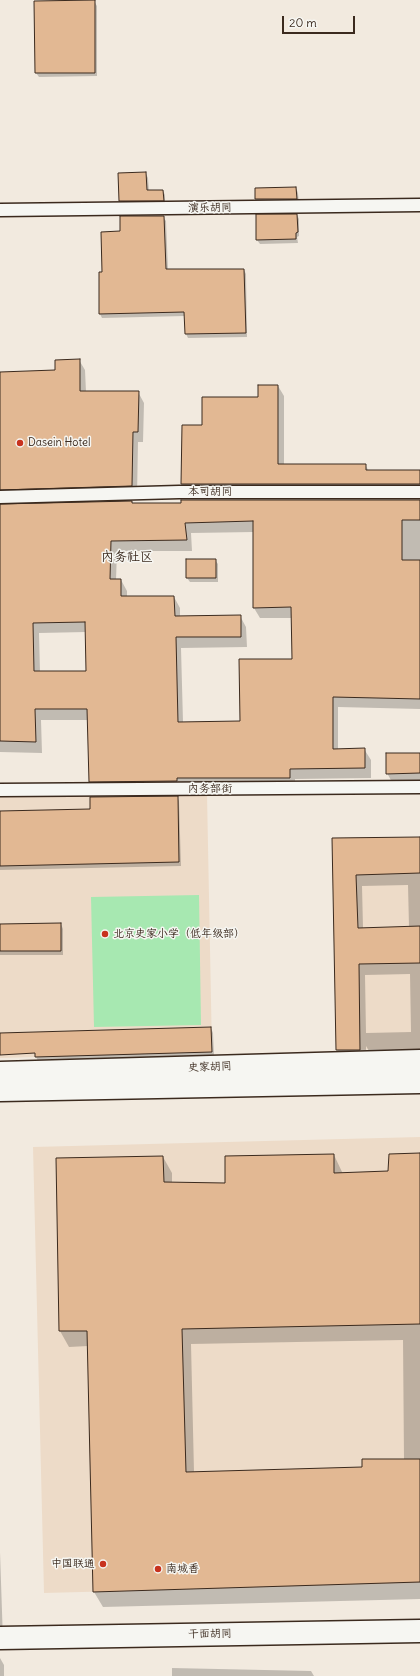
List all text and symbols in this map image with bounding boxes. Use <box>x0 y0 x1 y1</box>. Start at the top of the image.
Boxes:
scale bar <box>284 8 357 34</box>
text: 20 m <box>289 15 317 30</box>
street label: 演乐胡同 <box>188 201 232 215</box>
place label: Dasein Hotel <box>28 436 90 450</box>
marker: Dasein Hotel <box>15 438 25 448</box>
street label: 本司胡同 <box>188 485 232 499</box>
district label: 内务社区 <box>101 549 153 565</box>
street label: 内务部街 <box>188 782 232 796</box>
place label: 北京史家小学（低年级部） <box>113 927 245 941</box>
marker: 北京史家小学（低年级部） <box>100 929 110 939</box>
street label: 史家胡同 <box>188 1060 232 1074</box>
place label: 中国联通 <box>51 1557 95 1571</box>
marker: 中国联通 <box>98 1559 108 1569</box>
place label: 南城香 <box>166 1562 199 1576</box>
marker: 南城香 <box>153 1564 163 1574</box>
street label: 干面胡同 <box>188 1627 232 1641</box>

